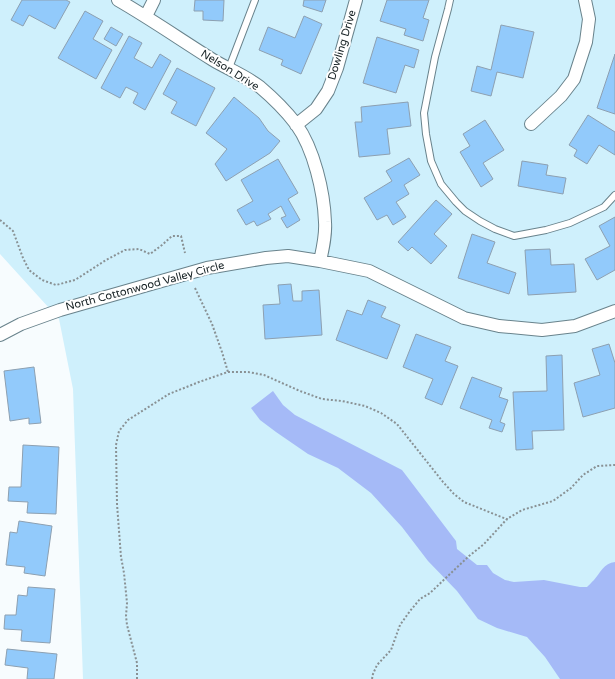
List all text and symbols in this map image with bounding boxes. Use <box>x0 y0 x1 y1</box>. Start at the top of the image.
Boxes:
street label: Dowling Drive <box>325 8 359 82</box>
street label: Nelson Drive <box>198 47 262 93</box>
street label: North Cottonwood Valley Circle <box>64 259 226 313</box>

